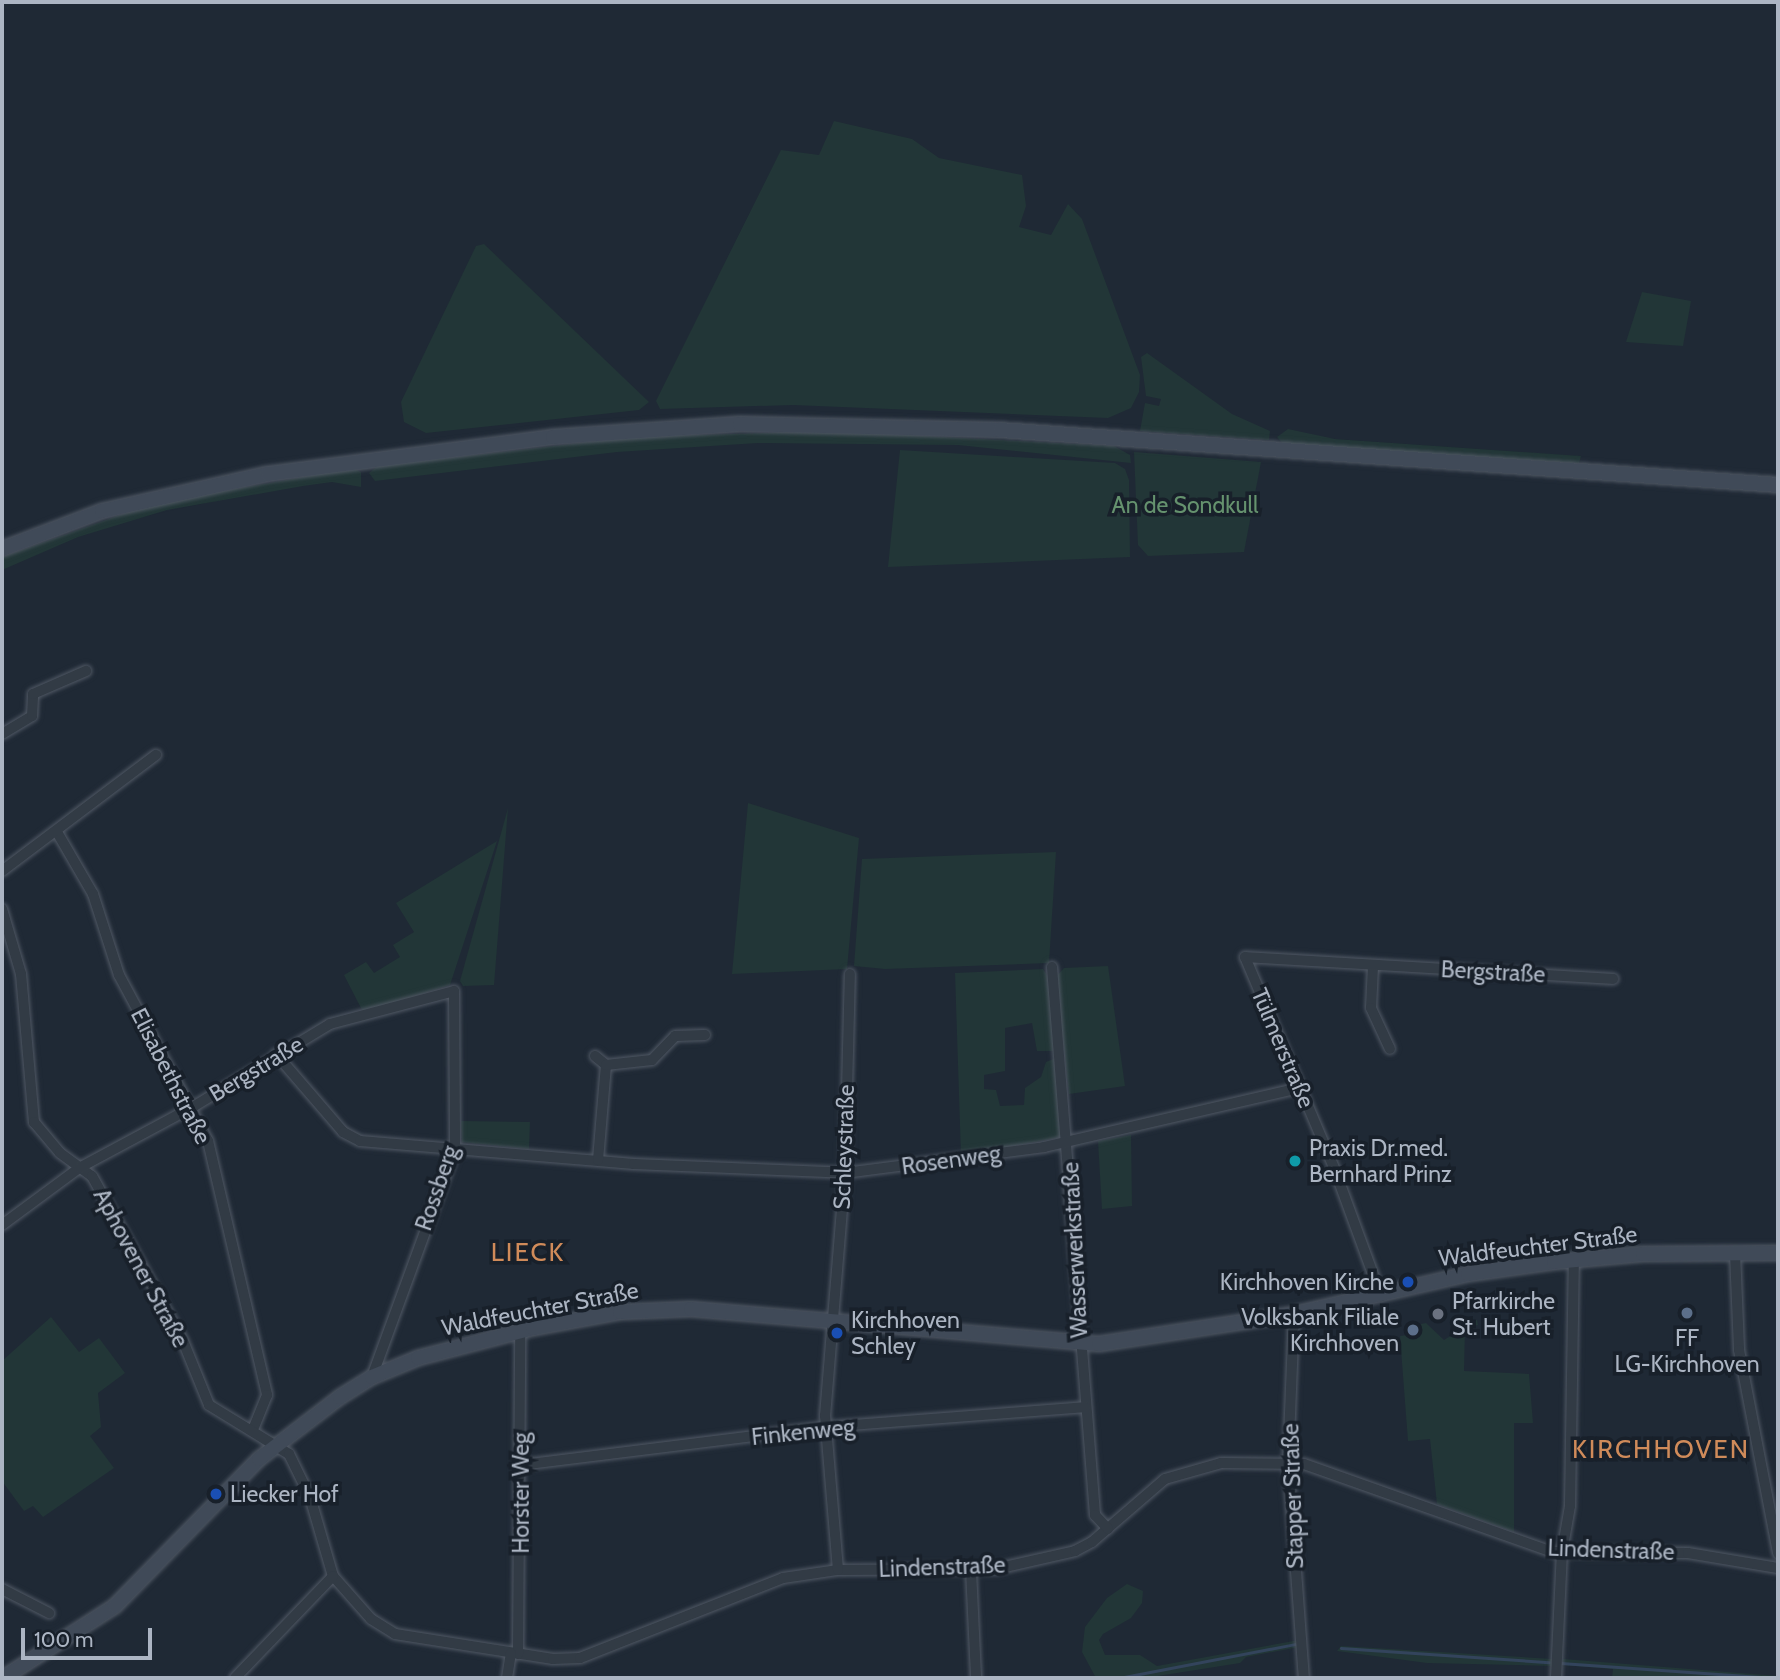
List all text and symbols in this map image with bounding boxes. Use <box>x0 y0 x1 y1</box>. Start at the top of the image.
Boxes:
park label: An de Sondkull <box>1112 491 1258 519</box>
street label: Bergstraße <box>1440 955 1546 989</box>
street label: Tülmerstraße <box>1245 984 1321 1112</box>
street label: Elisabethstraße <box>125 1003 217 1149</box>
street label: Bergstraße <box>204 1030 308 1108</box>
street label: Schleystraße <box>828 1084 860 1210</box>
place label: Praxis Dr.med. Bernhard Prinz <box>1309 1134 1452 1188</box>
street label: Rosenweg <box>900 1139 1002 1181</box>
street label: Rossberg <box>410 1142 464 1234</box>
marker: Praxis Dr.med. Bernhard Prinz <box>1287 1153 1303 1169</box>
street label: Wasserwerkstraße <box>1057 1161 1093 1339</box>
street label: Aphovener Straße <box>88 1184 194 1352</box>
street label: Waldfeuchter Straße <box>1437 1220 1639 1272</box>
district label: LIECK <box>491 1237 565 1269</box>
place label: Kirchhoven Kirche <box>1220 1268 1394 1296</box>
marker: Kirchhoven Kirche <box>1400 1274 1416 1290</box>
street label: Waldfeuchter Straße <box>439 1276 641 1342</box>
place label: Pfarrkirche St. Hubert <box>1452 1287 1555 1341</box>
place label: Volksbank Filiale Kirchhoven <box>1241 1303 1399 1357</box>
marker: FF LG-Kirchhoven <box>1679 1305 1695 1321</box>
place label: Kirchhoven Schley <box>851 1306 960 1360</box>
marker: Pfarrkirche St. Hubert <box>1430 1306 1446 1322</box>
marker: Volksbank Filiale Kirchhoven <box>1405 1322 1421 1338</box>
place label: FF LG-Kirchhoven <box>1614 1324 1760 1378</box>
marker: Kirchhoven Schley <box>829 1325 845 1341</box>
street label: Finkenweg <box>750 1413 856 1451</box>
street label: Stapper Straße <box>1277 1423 1309 1569</box>
street label: Horster Weg <box>507 1432 535 1554</box>
district label: KIRCHHOVEN <box>1573 1434 1749 1466</box>
place label: Liecker Hof <box>230 1480 339 1508</box>
marker: Liecker Hof <box>208 1486 224 1502</box>
street label: Lindenstraße <box>1547 1534 1675 1566</box>
street label: Lindenstraße <box>878 1551 1006 1583</box>
scale bar <box>24 1614 156 1658</box>
text: 100 m <box>34 1627 93 1652</box>

